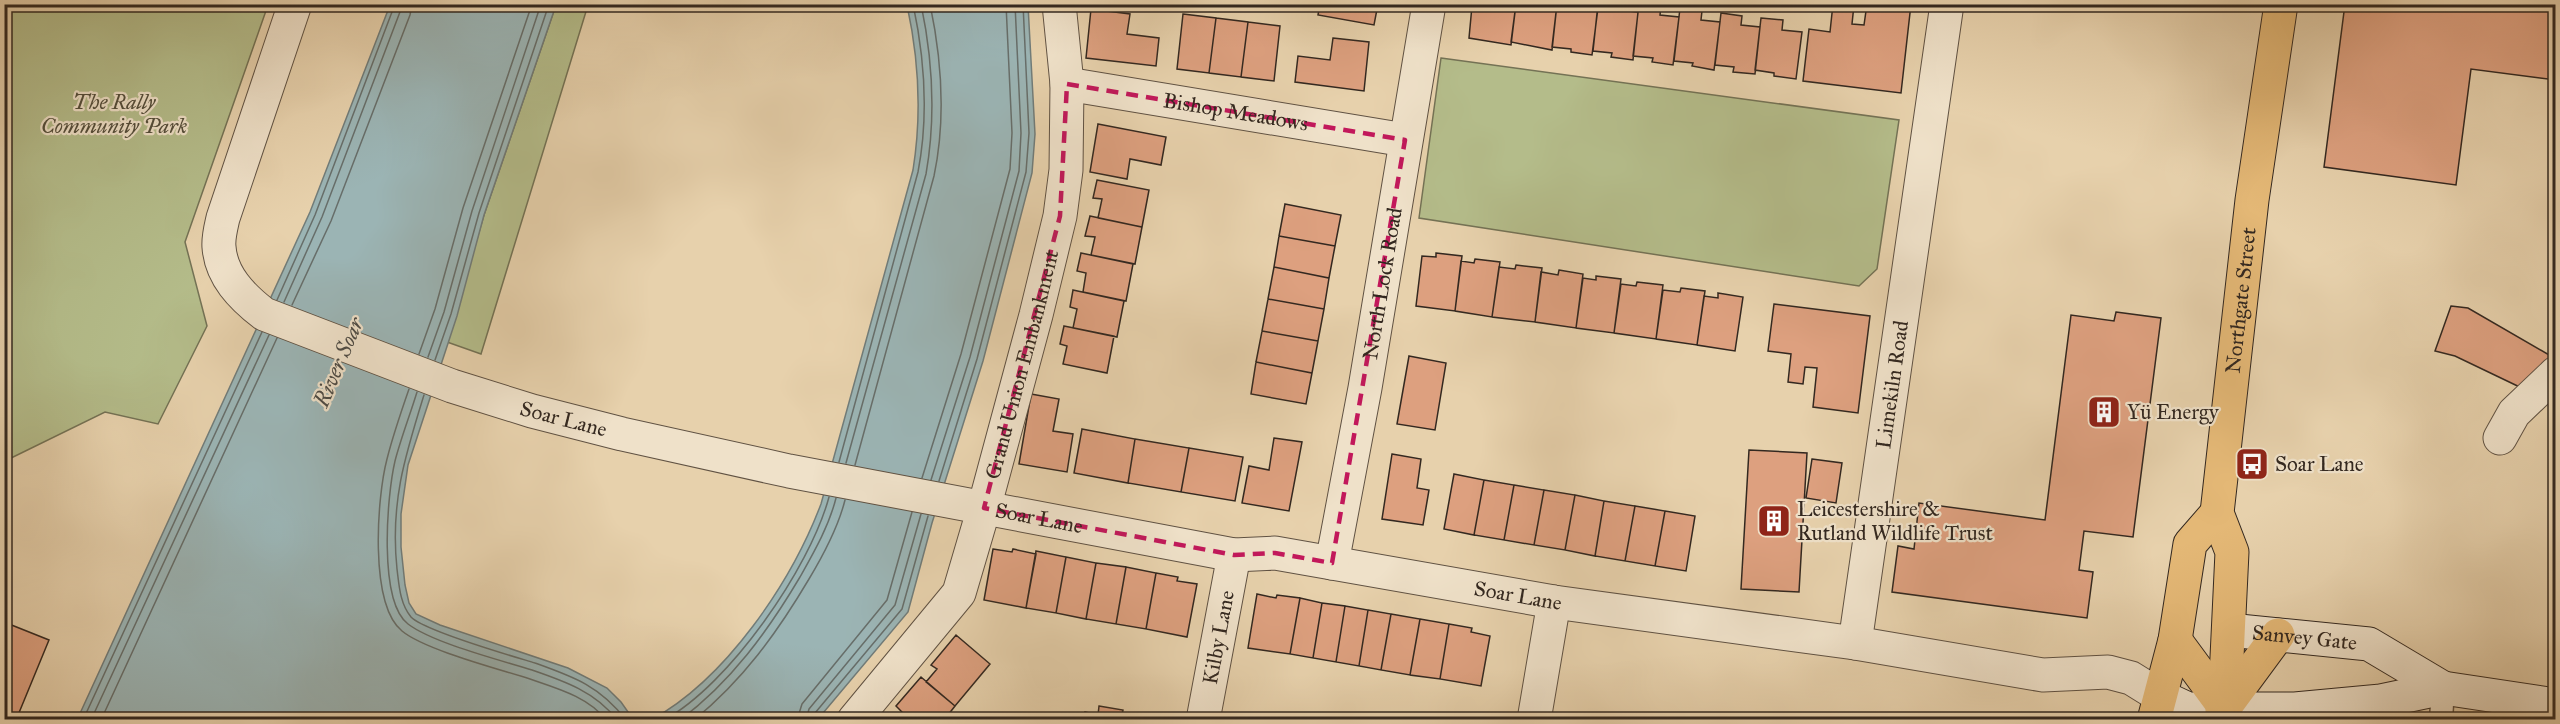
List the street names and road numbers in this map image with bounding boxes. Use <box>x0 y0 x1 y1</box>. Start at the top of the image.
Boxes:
street label: Bishop Meadows <box>1161 87 1310 137</box>
street label: North Lock Road <box>1357 205 1408 362</box>
street label: Northgate Street <box>2220 225 2262 375</box>
street label: Grand Union Embankment <box>979 246 1065 482</box>
street label: Limekiln Road <box>1870 318 1914 451</box>
street label: Soar Lane <box>517 395 610 443</box>
street label: Soar Lane <box>993 497 1085 539</box>
street label: Soar Lane <box>1472 575 1564 616</box>
street label: Kilby Lane <box>1197 588 1240 687</box>
street label: Sanvey Gate <box>2251 619 2359 656</box>

